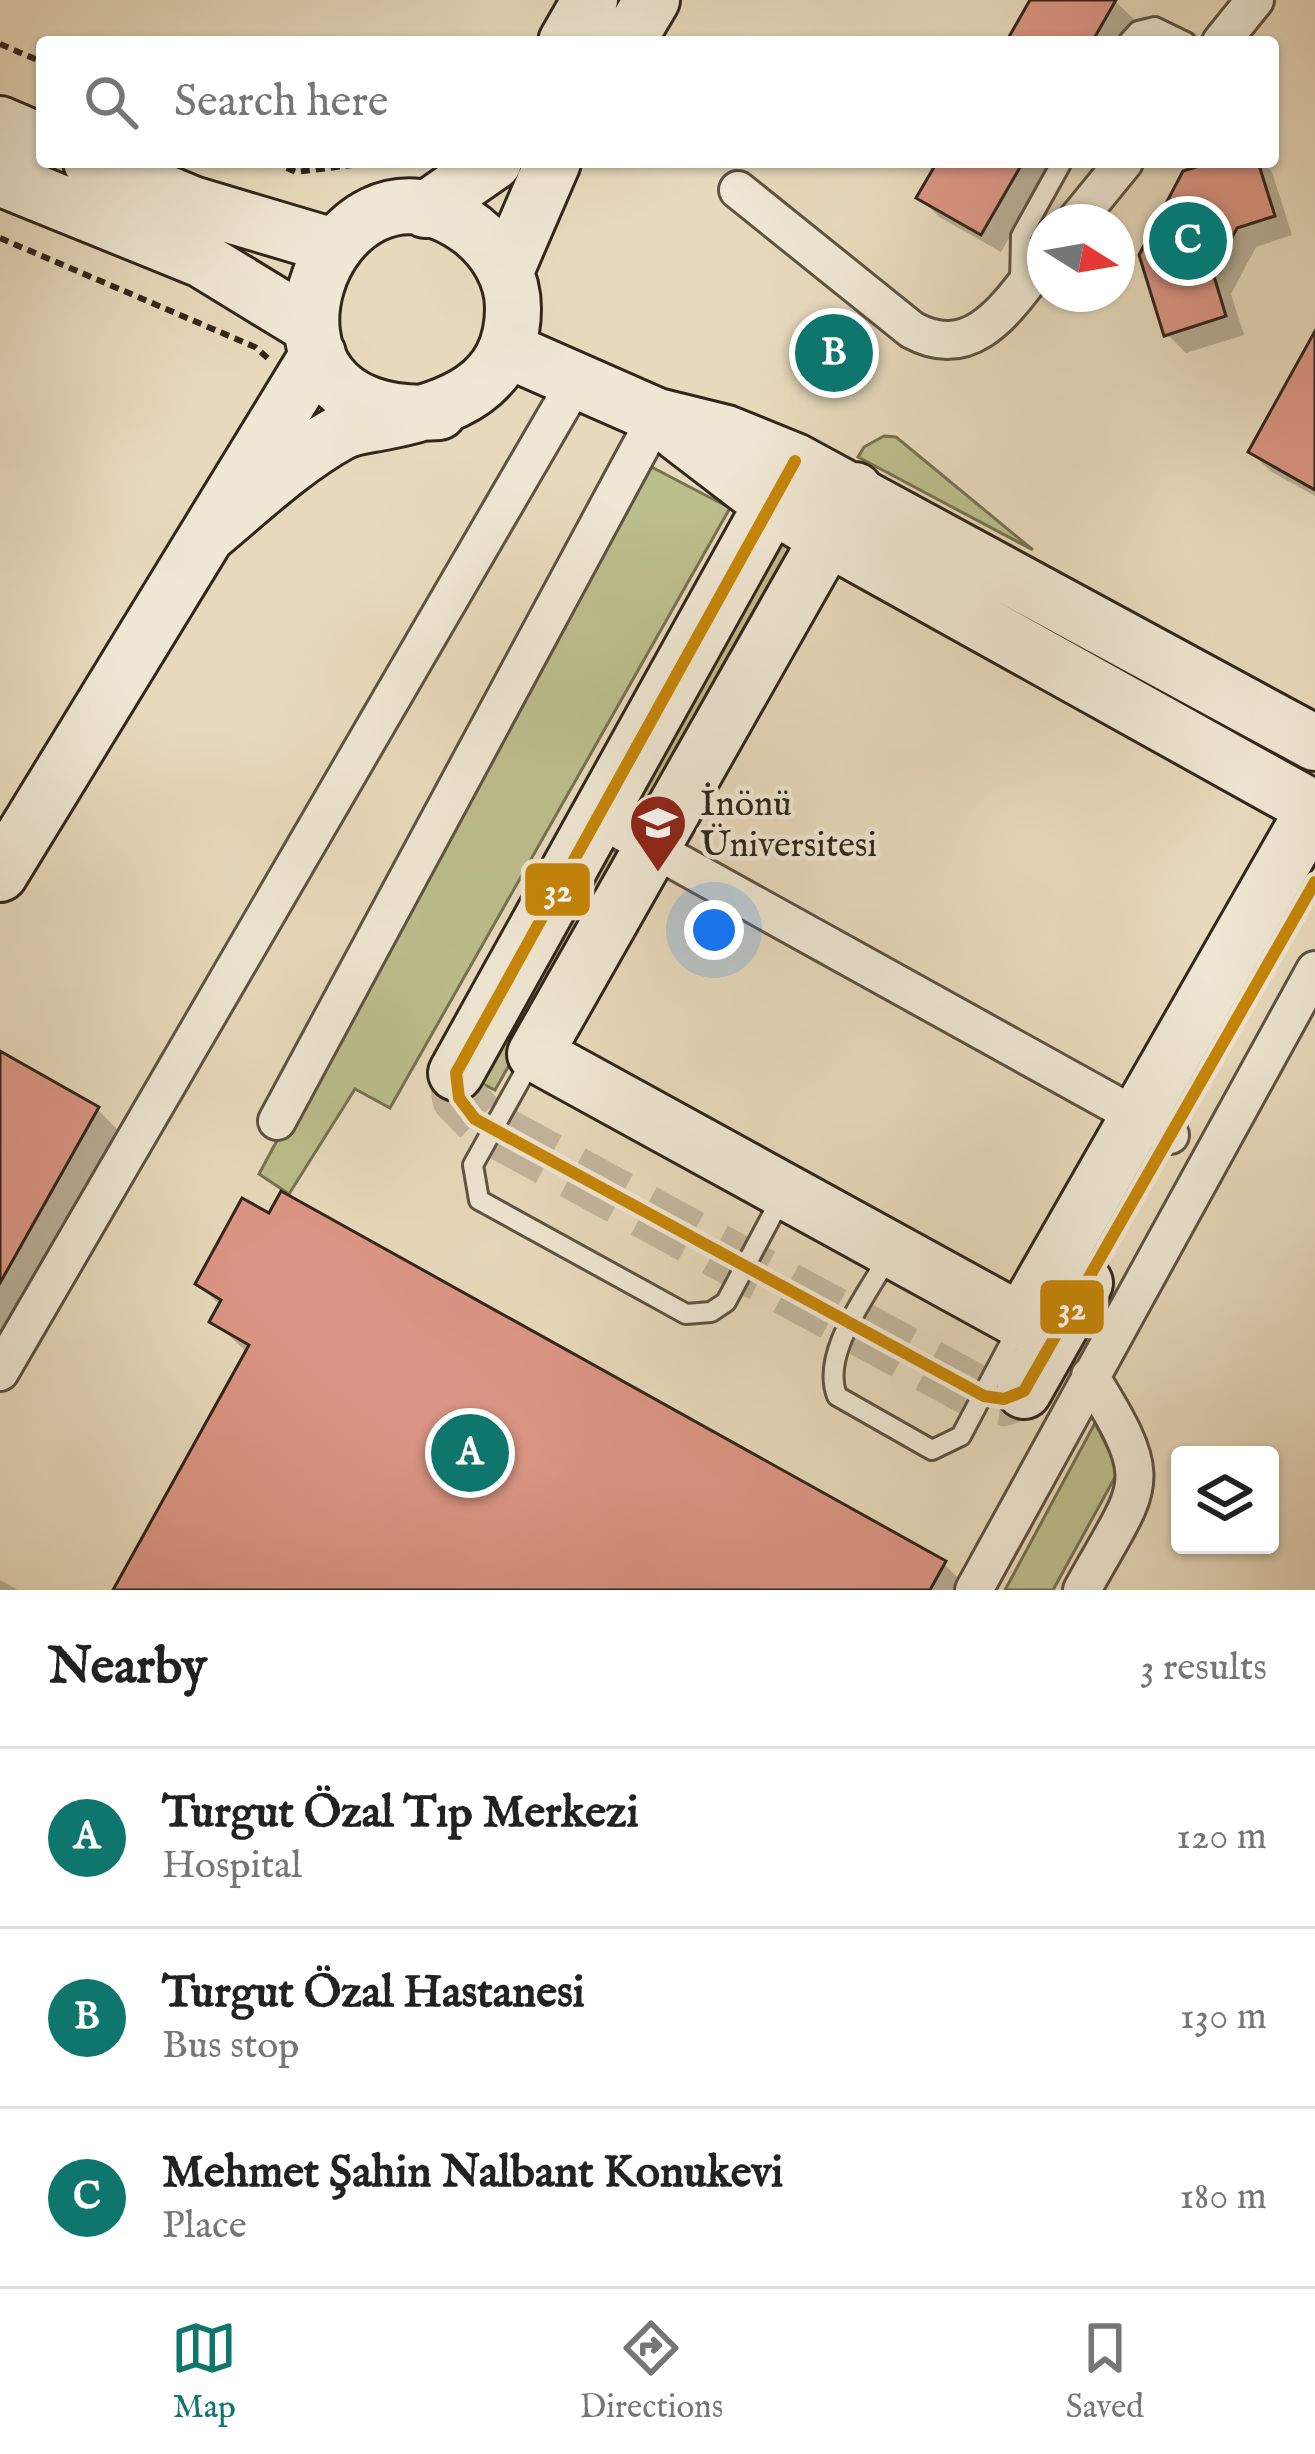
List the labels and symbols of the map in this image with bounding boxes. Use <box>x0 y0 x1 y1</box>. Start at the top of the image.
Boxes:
pin: C <box>1149 196 1227 286</box>
north arrow <box>1027 204 1135 312</box>
pin: B <box>795 308 873 398</box>
place label: İnönü Üniversitesi <box>700 782 877 869</box>
school or university icon: İnönü Üniversitesi <box>627 792 689 874</box>
line badge: 32 <box>523 861 592 918</box>
text: 32 <box>544 871 572 913</box>
your location <box>684 900 744 960</box>
line badge: 32 <box>1038 1278 1106 1336</box>
text: 32 <box>1058 1289 1086 1331</box>
pin: A <box>431 1408 509 1498</box>

